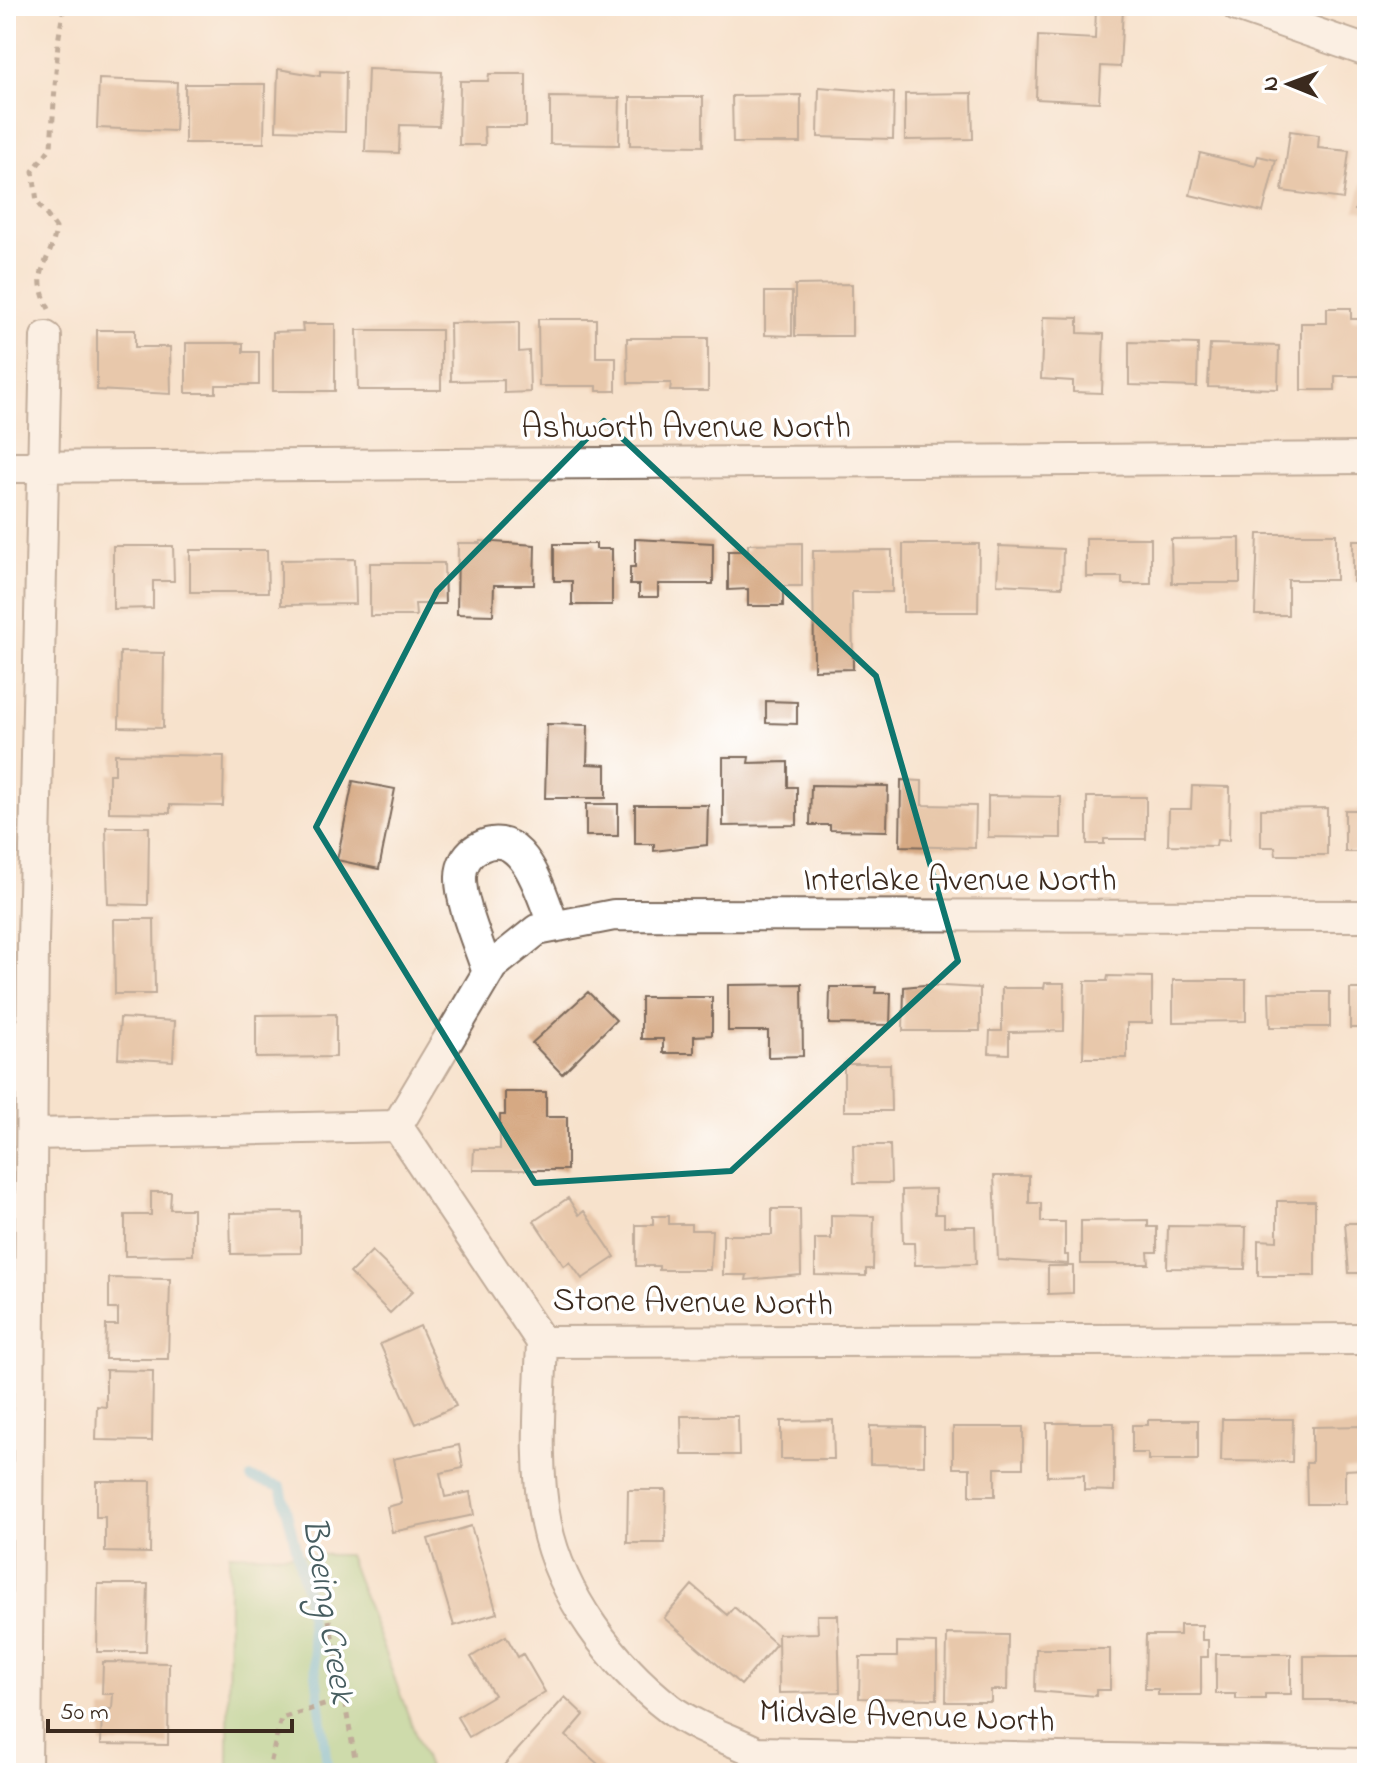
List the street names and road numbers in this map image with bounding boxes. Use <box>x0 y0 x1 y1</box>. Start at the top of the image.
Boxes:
street label: Ashworth Avenue North <box>521 404 851 454</box>
street label: Interlake Avenue North <box>803 857 1117 907</box>
street label: Stone Avenue North <box>552 1277 834 1331</box>
street label: Midvale Avenue North <box>758 1688 1055 1748</box>

